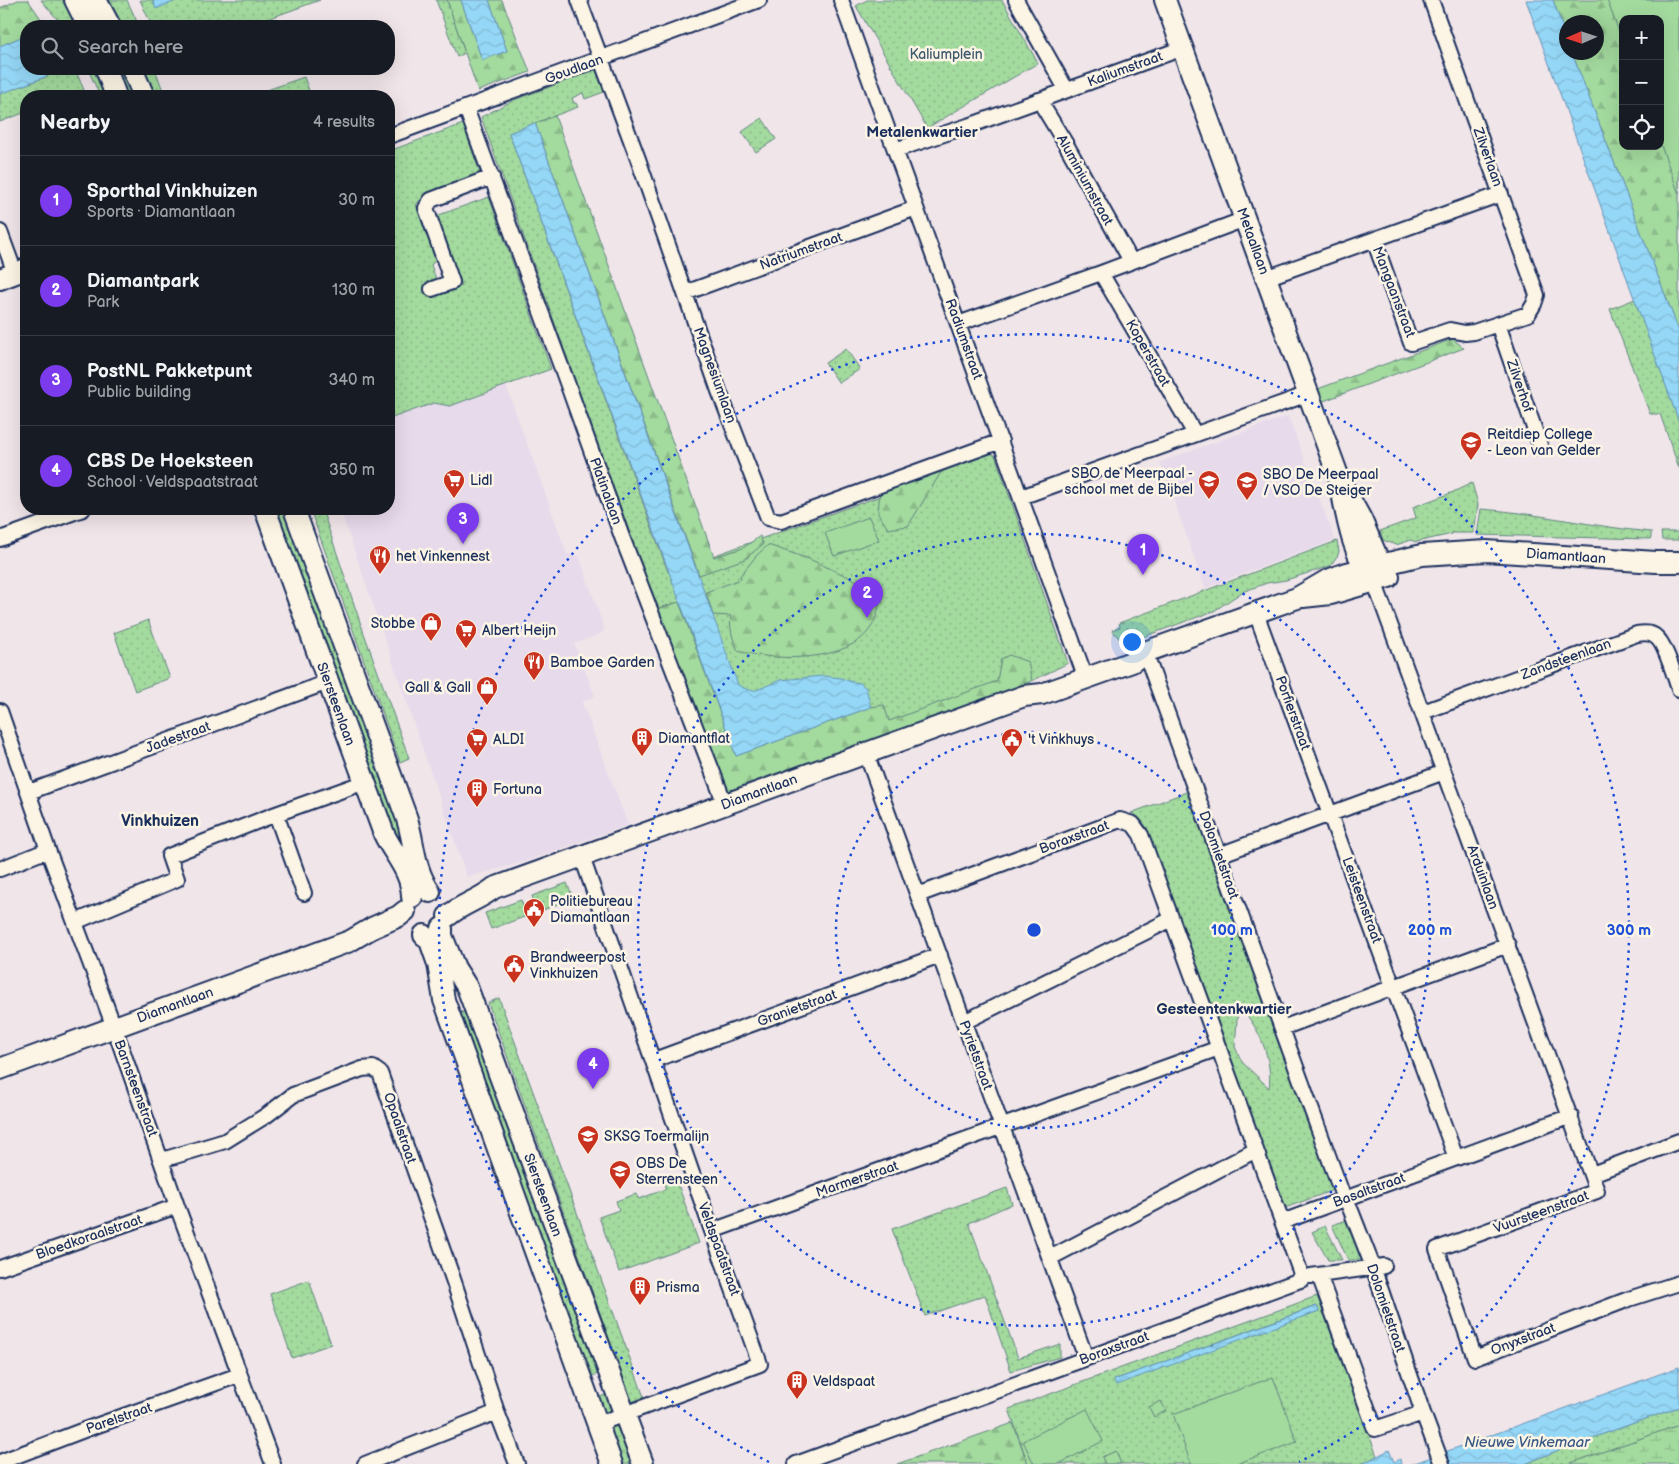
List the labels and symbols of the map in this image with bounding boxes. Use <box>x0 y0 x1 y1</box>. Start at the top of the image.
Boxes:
north arrow <box>1559 15 1604 60</box>
park label: Kaliumplein <box>909 46 983 63</box>
street label: Kaliumstraat <box>1085 47 1166 90</box>
street label: Goudlaan <box>542 51 606 87</box>
district label: Metalenkwartier <box>866 123 979 142</box>
street label: Zilverlaan <box>1469 124 1507 189</box>
street label: Aluminiumstraat <box>1053 132 1117 229</box>
street label: Metaallaan <box>1233 205 1273 277</box>
street label: Natriumstraat <box>757 228 845 274</box>
street label: Mangaanstraat <box>1369 244 1419 340</box>
street label: Radiumstraat <box>942 296 987 382</box>
street label: Koperstraat <box>1122 317 1174 390</box>
street label: Magnesiumlaan <box>690 325 740 425</box>
street label: Zilverhof <box>1503 356 1537 415</box>
place label: Reitdiep College - Leon van Gelder <box>1487 426 1601 459</box>
school or university icon: Reitdiep College - Leon van Gelder <box>1459 430 1483 461</box>
street label: Platinalaan <box>586 455 626 527</box>
place label: SBO de Meerpaal - school met de Bijbel <box>1065 465 1193 498</box>
place label: SBO De Meerpaal / VSO De Steiger <box>1263 466 1378 499</box>
supermarket icon: Lidl <box>442 468 466 499</box>
school or university icon: SBO de Meerpaal - school met de Bijbel <box>1197 469 1221 500</box>
school or university icon: SBO De Meerpaal / VSO De Steiger <box>1235 470 1259 501</box>
place label: Lidl <box>470 472 492 489</box>
pin: 3 <box>447 503 479 544</box>
pin: 1 <box>1127 534 1159 575</box>
restaurant icon: het Vinkennest <box>368 544 392 575</box>
street label: Diamantlaan <box>1526 545 1607 567</box>
place label: het Vinkennest <box>396 548 490 565</box>
pin: 2 <box>851 577 883 618</box>
shop icon: Stobbe <box>419 611 443 642</box>
place label: Stobbe <box>371 615 415 632</box>
supermarket icon: Albert Heijn <box>454 618 478 649</box>
place label: Albert Heijn <box>482 622 556 639</box>
your location <box>1119 629 1145 655</box>
street label: Zandsteenlaan <box>1518 635 1613 683</box>
restaurant icon: Bamboe Garden <box>522 650 546 681</box>
place label: Bamboe Garden <box>550 654 655 671</box>
street label: Siersteenlaan <box>313 660 359 748</box>
street label: Porfierstraat <box>1272 674 1314 753</box>
shop icon: Gall & Gall <box>475 675 499 706</box>
place label: Gall & Gall <box>405 679 471 696</box>
street label: Jadestraat <box>143 717 213 757</box>
building icon: Diamantflat <box>630 726 654 757</box>
supermarket icon: ALDI <box>465 727 489 758</box>
public building icon: 't Vinkhuys <box>1000 727 1024 758</box>
place label: Diamantflat <box>658 730 731 747</box>
place label: ALDI <box>493 731 524 748</box>
place label: 't Vinkhuys <box>1028 731 1094 748</box>
street label: Diamantlaan <box>719 770 800 814</box>
building icon: Fortuna <box>465 777 489 808</box>
place label: Fortuna <box>493 781 542 798</box>
street label: Dolomietstraat <box>1195 809 1243 902</box>
district label: Vinkhuizen <box>121 812 199 831</box>
street label: Boraxstraat <box>1037 816 1112 857</box>
street label: Arduinlaan <box>1464 843 1502 912</box>
street label: Leisteenstraat <box>1339 854 1386 946</box>
place label: Politiebureau Diamantlaan <box>550 893 633 926</box>
public building icon: Politiebureau Diamantlaan <box>522 897 546 928</box>
centre of rings <box>1025 921 1043 939</box>
text: 100 m <box>1211 921 1253 940</box>
text: 200 m <box>1408 921 1452 940</box>
text: 300 m <box>1607 921 1651 940</box>
place label: Brandweerpost Vinkhuizen <box>530 949 627 982</box>
public building icon: Brandweerpost Vinkhuizen <box>502 953 526 984</box>
street label: Diamantlaan <box>135 983 216 1027</box>
street label: Granietstraat <box>755 986 840 1030</box>
district label: Gesteentenkwartier <box>1157 1000 1292 1019</box>
street label: Pyrietstraat <box>956 1018 997 1093</box>
street label: Barnsteenstraat <box>111 1037 162 1139</box>
pin: 4 <box>577 1048 609 1089</box>
street label: Opaalstraat <box>380 1090 420 1166</box>
school or university icon: SKSG Toermalijn <box>576 1124 600 1155</box>
place label: SKSG Toermalijn <box>604 1128 709 1145</box>
street label: Siersteenlaan <box>520 1151 566 1239</box>
place label: OBS De Sterrensteen <box>636 1155 718 1188</box>
street label: Marmerstraat <box>814 1157 901 1201</box>
school or university icon: OBS De Sterrensteen <box>608 1159 632 1190</box>
street label: Basaltstraat <box>1330 1169 1408 1211</box>
street label: Vuursteenstraat <box>1491 1187 1592 1237</box>
street label: Veldspaatstraat <box>694 1200 744 1299</box>
street label: Bloedkoraalstraat <box>34 1211 145 1263</box>
street label: Dolomietstraat <box>1363 1262 1409 1355</box>
building icon: Prisma <box>628 1275 652 1306</box>
place label: Prisma <box>656 1279 700 1296</box>
street label: Onyxstraat <box>1488 1319 1558 1359</box>
street label: Boraxstraat <box>1077 1327 1152 1368</box>
building icon: Veldspaat <box>785 1369 809 1400</box>
place label: Veldspaat <box>813 1373 876 1390</box>
street label: Parelstraat <box>84 1399 155 1437</box>
water label: Nieuwe Vinkemaar <box>1464 1433 1591 1452</box>

